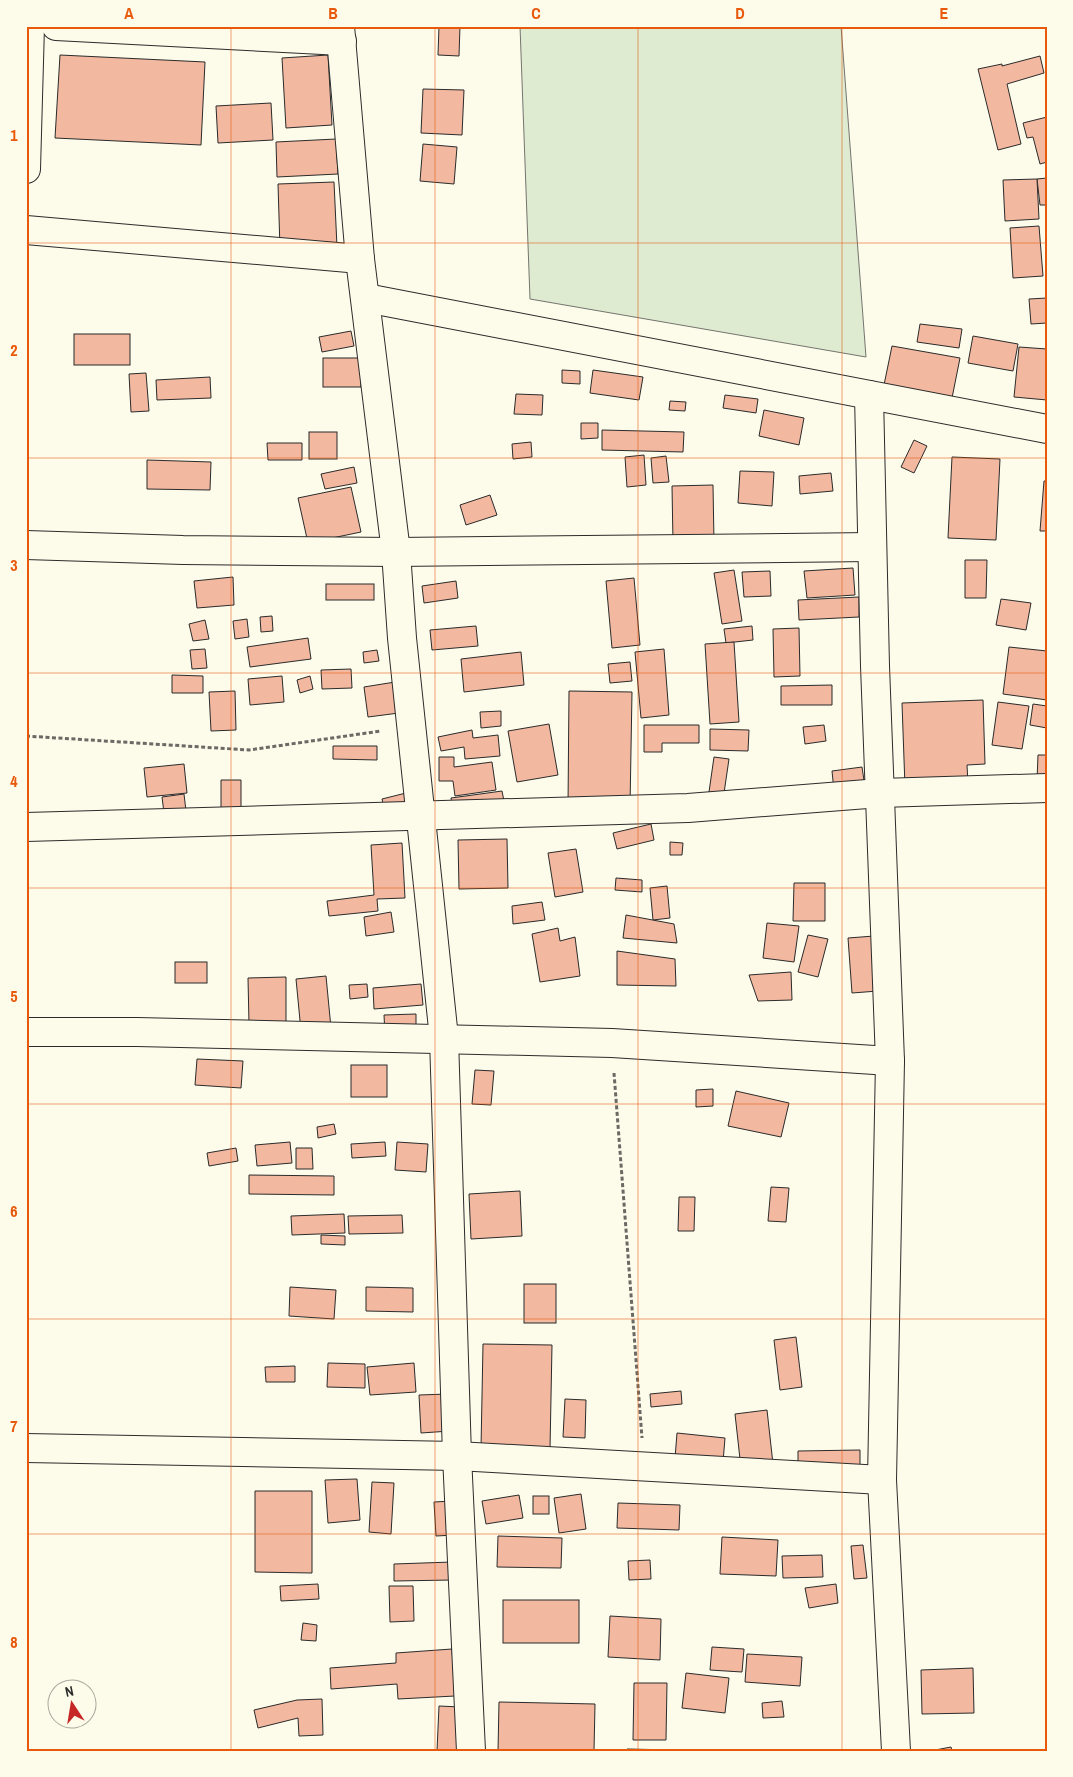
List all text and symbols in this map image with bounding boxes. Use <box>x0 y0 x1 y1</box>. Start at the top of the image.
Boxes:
text: A <box>124 2 134 24</box>
text: B <box>328 2 338 24</box>
text: C <box>531 2 541 24</box>
text: D <box>735 2 745 24</box>
text: E <box>940 2 949 24</box>
text: 1 <box>10 124 18 146</box>
text: 2 <box>10 339 18 361</box>
text: 3 <box>10 554 18 576</box>
text: 4 <box>10 770 18 792</box>
text: 5 <box>10 985 18 1007</box>
text: 6 <box>10 1200 18 1222</box>
text: 7 <box>10 1415 18 1437</box>
text: 8 <box>10 1631 18 1653</box>
north arrow <box>48 1680 98 1730</box>
text: N <box>63 1682 75 1701</box>

